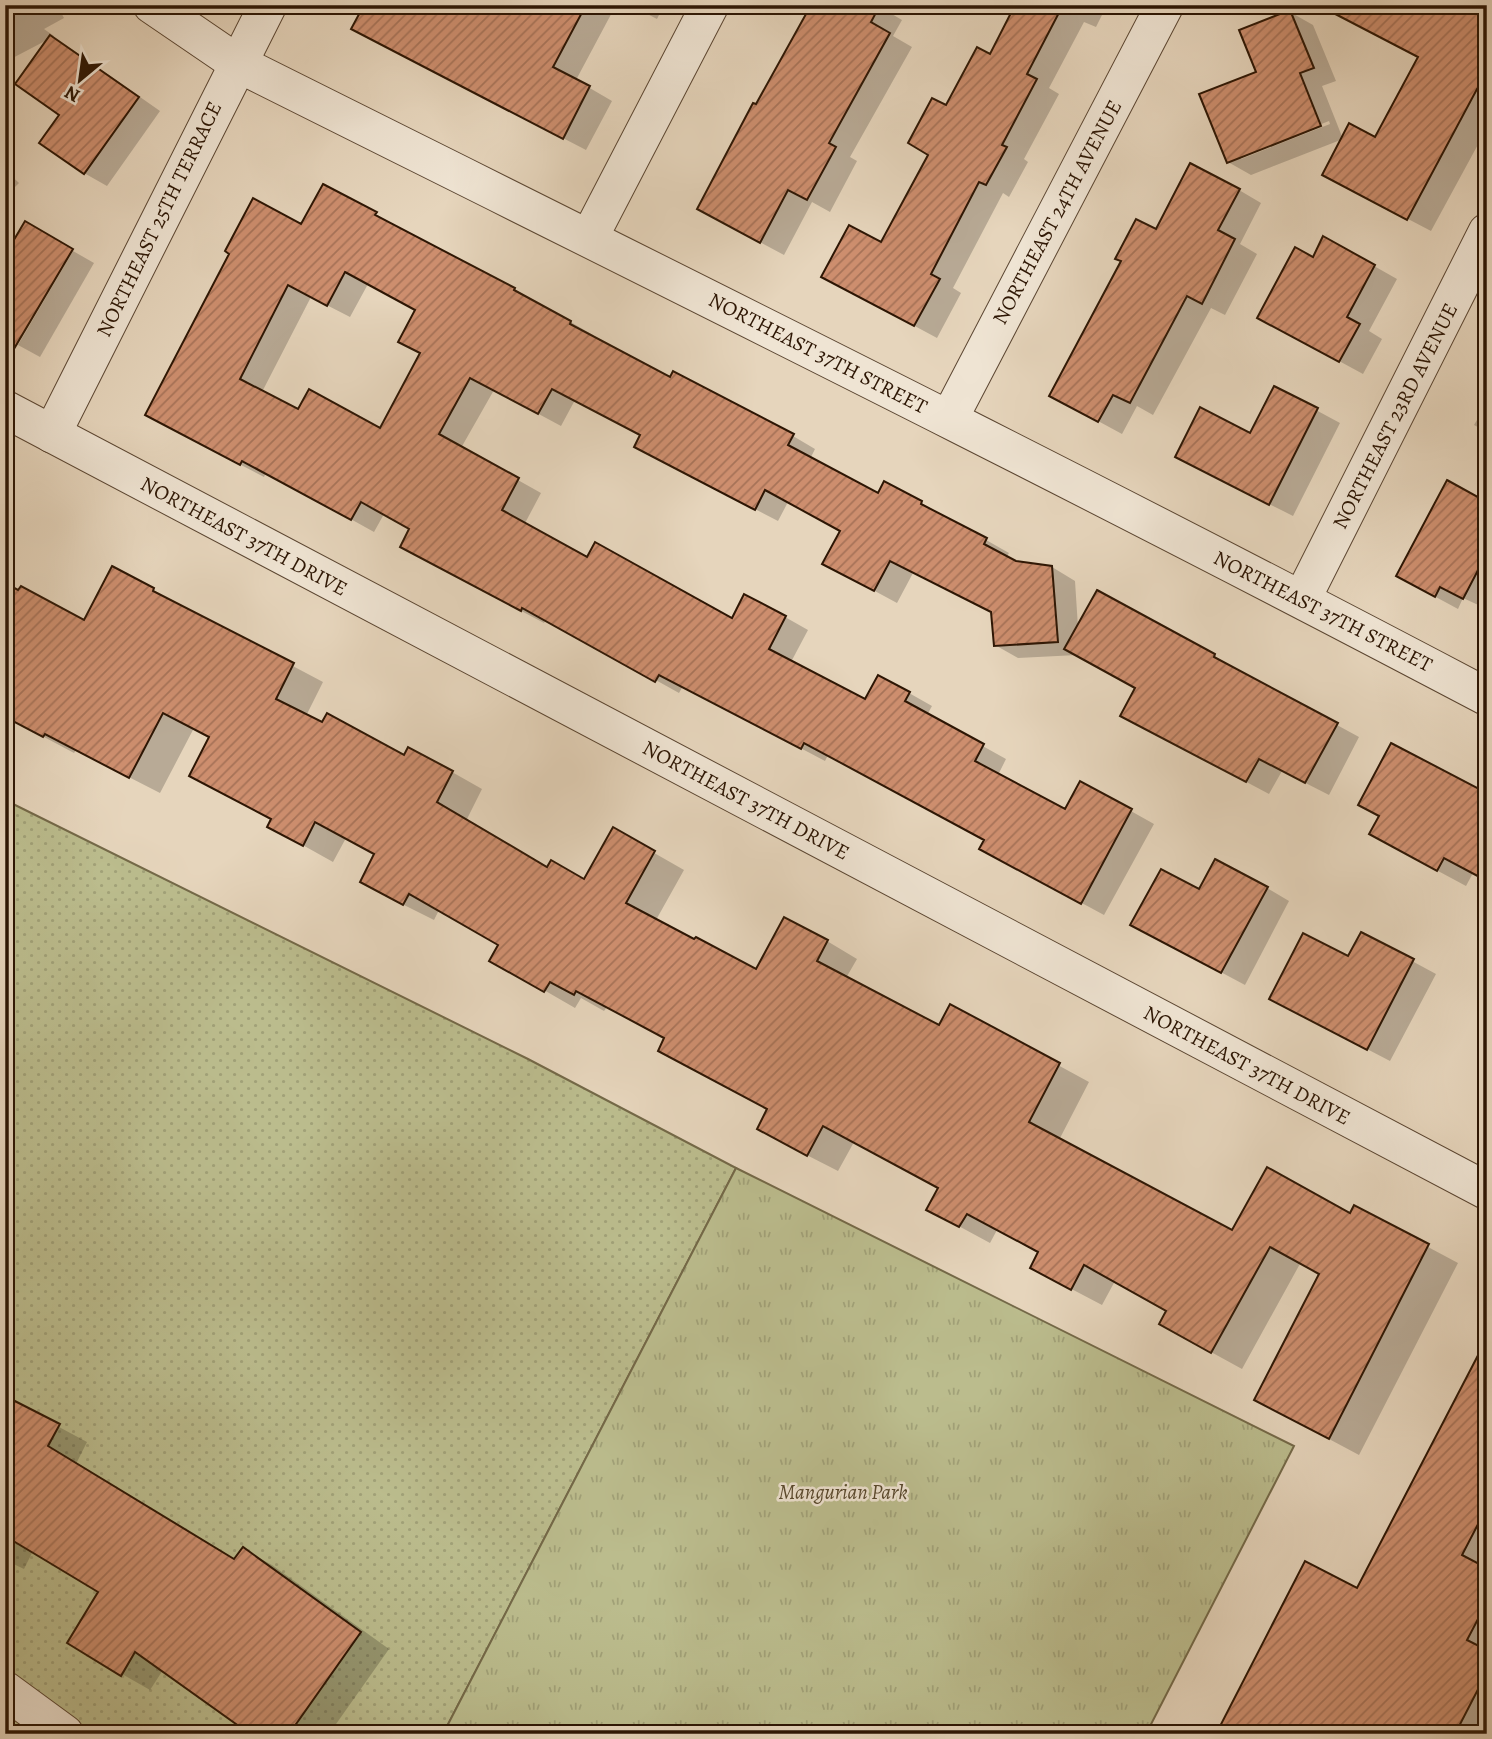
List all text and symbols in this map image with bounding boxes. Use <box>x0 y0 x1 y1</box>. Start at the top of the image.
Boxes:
north arrow <box>46 46 116 116</box>
text: N <box>60 79 85 109</box>
street label: NORTHEAST 24TH AVENUE <box>986 95 1128 329</box>
street label: NORTHEAST 25TH TERRACE <box>90 97 228 341</box>
street label: NORTHEAST 37TH STREET <box>704 286 933 421</box>
street label: NORTHEAST 23RD AVENUE <box>1326 298 1464 534</box>
street label: NORTHEAST 37TH DRIVE <box>136 470 352 602</box>
street label: NORTHEAST 37TH STREET <box>1209 544 1438 679</box>
street label: NORTHEAST 37TH DRIVE <box>638 734 854 866</box>
street label: NORTHEAST 37TH DRIVE <box>1139 999 1355 1131</box>
park label: Mangurian Park <box>778 1478 908 1506</box>

